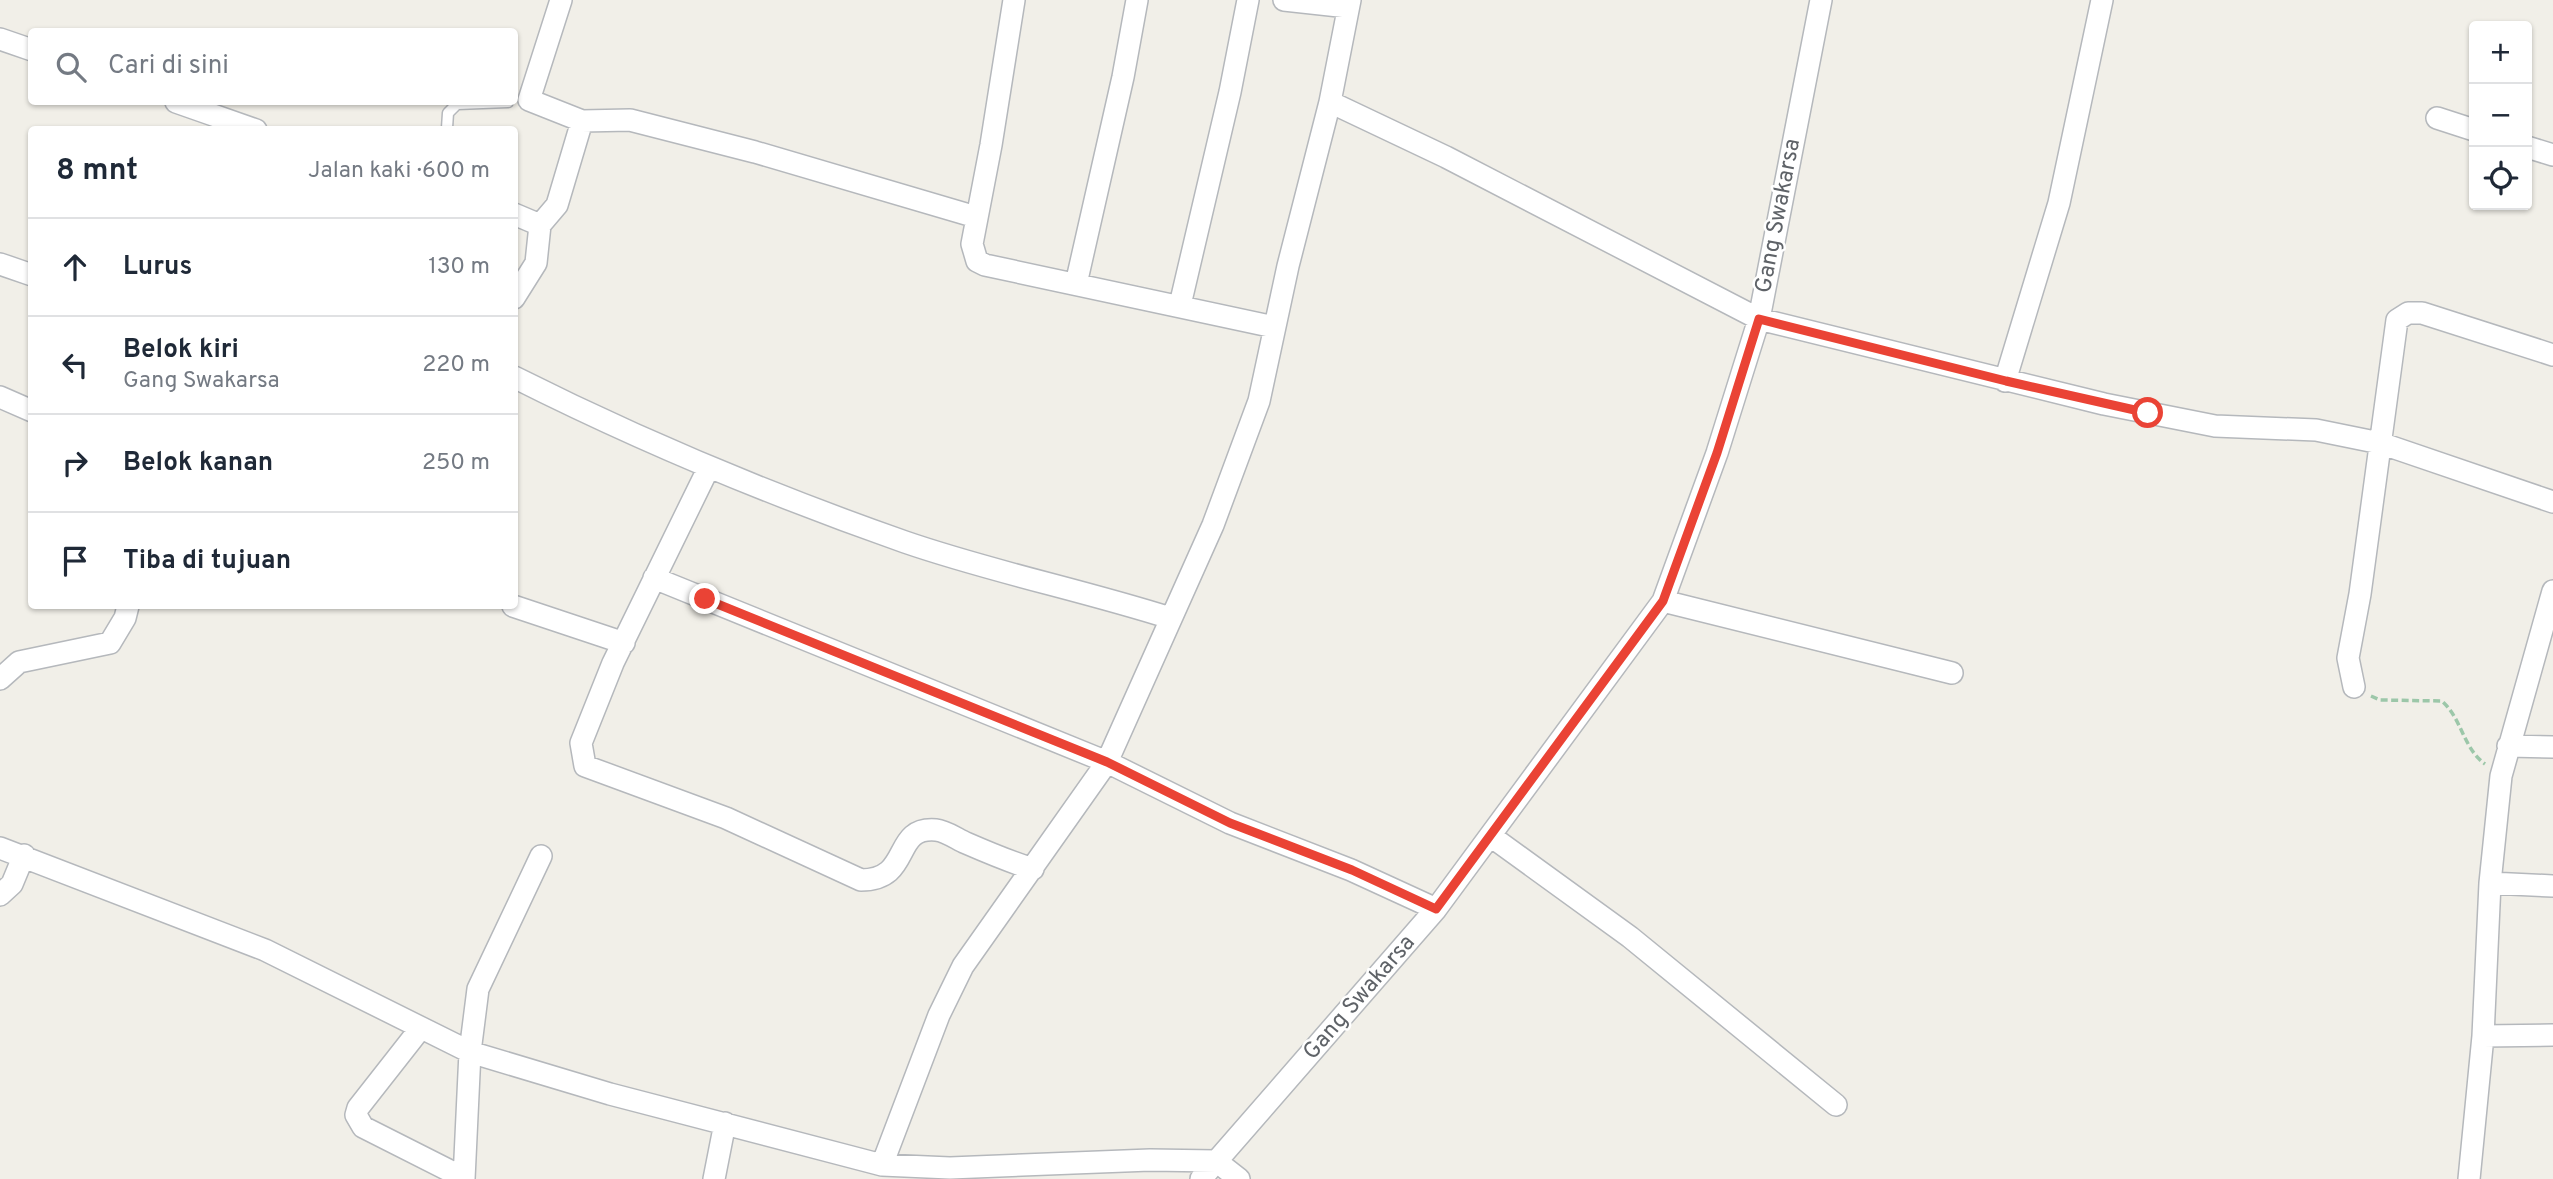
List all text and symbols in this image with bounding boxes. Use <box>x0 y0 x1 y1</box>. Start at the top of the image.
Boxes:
map controls <box>2469 21 2532 210</box>
button: + <box>2469 21 2532 84</box>
search box <box>28 28 518 105</box>
icon: search <box>52 48 90 86</box>
text: Cari di sini <box>108 50 229 83</box>
button: − <box>2469 84 2532 147</box>
street label: Gang Swakarsa <box>1750 136 1808 296</box>
button: locate <box>2469 147 2532 210</box>
text: 8 mnt <box>56 153 138 190</box>
text: Jalan kaki · 600 m <box>308 157 490 186</box>
icon: ahead <box>56 248 94 286</box>
text: Lurus <box>123 251 192 284</box>
text: 130 m <box>428 253 490 282</box>
text: Belok kiri <box>123 334 239 367</box>
icon: left <box>56 346 94 384</box>
text: 220 m <box>422 351 490 380</box>
text: Gang Swakarsa <box>123 367 280 396</box>
route start <box>2132 397 2163 428</box>
icon: right <box>56 444 94 482</box>
text: Belok kanan <box>123 447 273 480</box>
text: 250 m <box>422 449 490 478</box>
icon: arrive <box>56 542 94 580</box>
text: Tiba di tujuan <box>123 545 291 578</box>
route end <box>689 583 720 614</box>
street label: Gang Swakarsa <box>1298 929 1422 1067</box>

